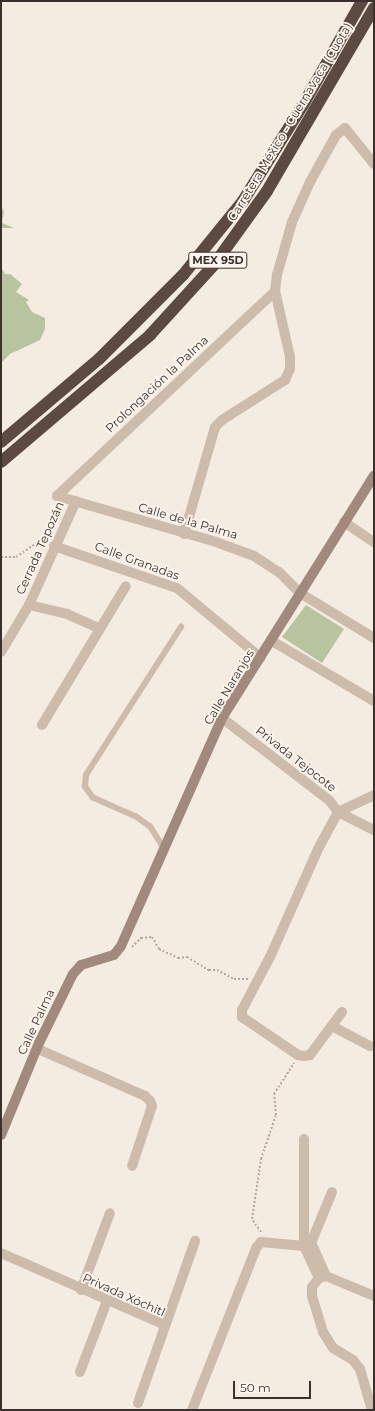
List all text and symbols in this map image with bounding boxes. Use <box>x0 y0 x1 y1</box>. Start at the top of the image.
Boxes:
street label: Carretera México - Cuernavaca (Cuota) <box>225 20 355 224</box>
road number: MEX 95D <box>188 251 248 269</box>
street label: Prolongación la Palma <box>103 333 211 435</box>
street label: Cerrada Tepozán <box>13 499 67 597</box>
street label: Calle de la Palma <box>137 500 239 542</box>
street label: Calle Granadas <box>93 539 181 583</box>
street label: Calle Naranjos <box>201 647 257 727</box>
street label: Privada Tejocote <box>253 723 339 795</box>
street label: Calle Palma <box>14 987 58 1057</box>
street label: Privada Xóchitl <box>80 1270 168 1320</box>
scale bar <box>235 1373 313 1399</box>
text: 50 m <box>240 1380 271 1395</box>

